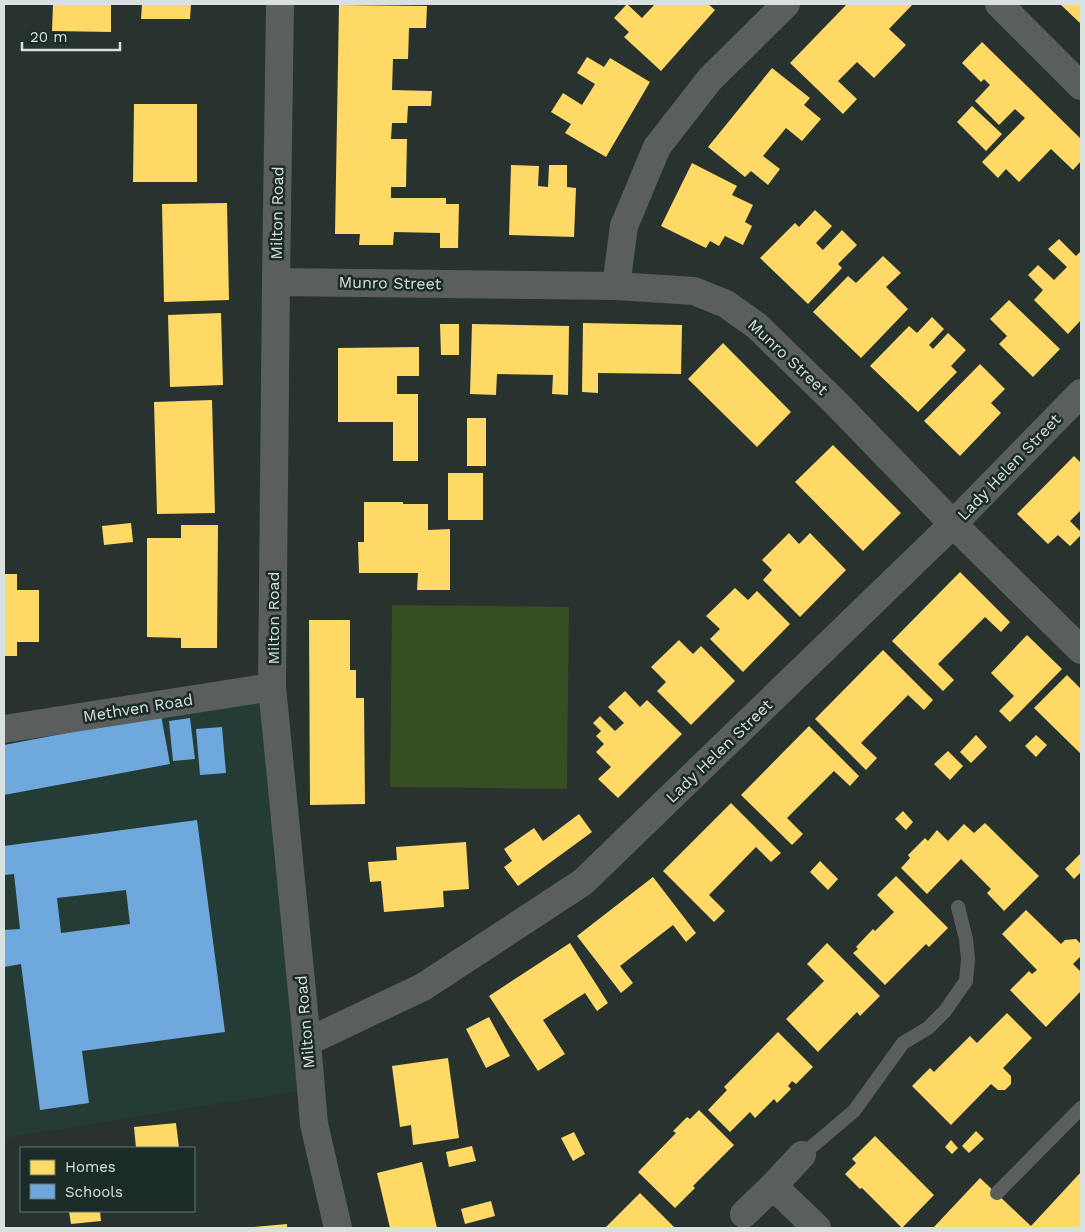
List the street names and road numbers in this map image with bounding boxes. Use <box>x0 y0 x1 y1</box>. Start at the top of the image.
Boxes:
street label: Milton Road <box>267 166 287 260</box>
street label: Munro Street <box>338 273 442 293</box>
street label: Munro Street <box>744 315 832 399</box>
street label: Lady Helen Street <box>953 410 1065 524</box>
street label: Milton Road <box>264 571 283 665</box>
street label: Methven Road <box>82 690 194 726</box>
street label: Lady Helen Street <box>662 695 776 807</box>
street label: Milton Road <box>291 975 319 1069</box>

